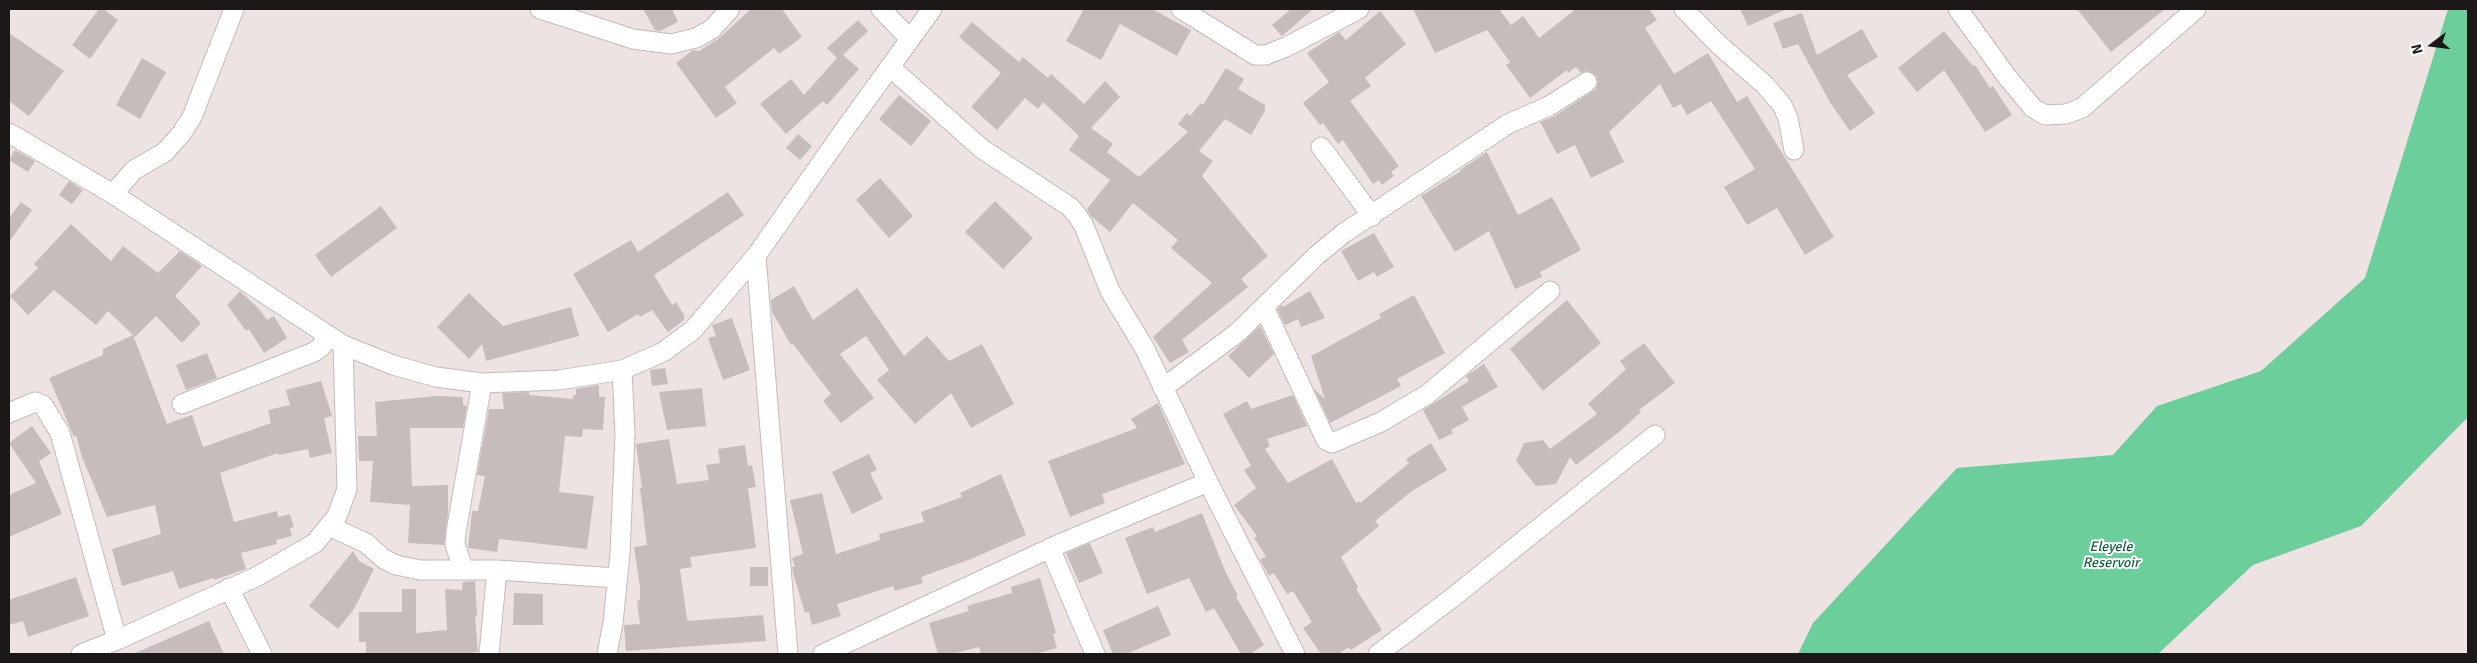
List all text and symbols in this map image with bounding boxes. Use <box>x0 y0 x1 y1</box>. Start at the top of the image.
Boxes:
north arrow <box>2407 20 2457 70</box>
text: N <box>2408 42 2427 56</box>
water label: Eleyele Reservoir <box>2083 539 2139 572</box>

